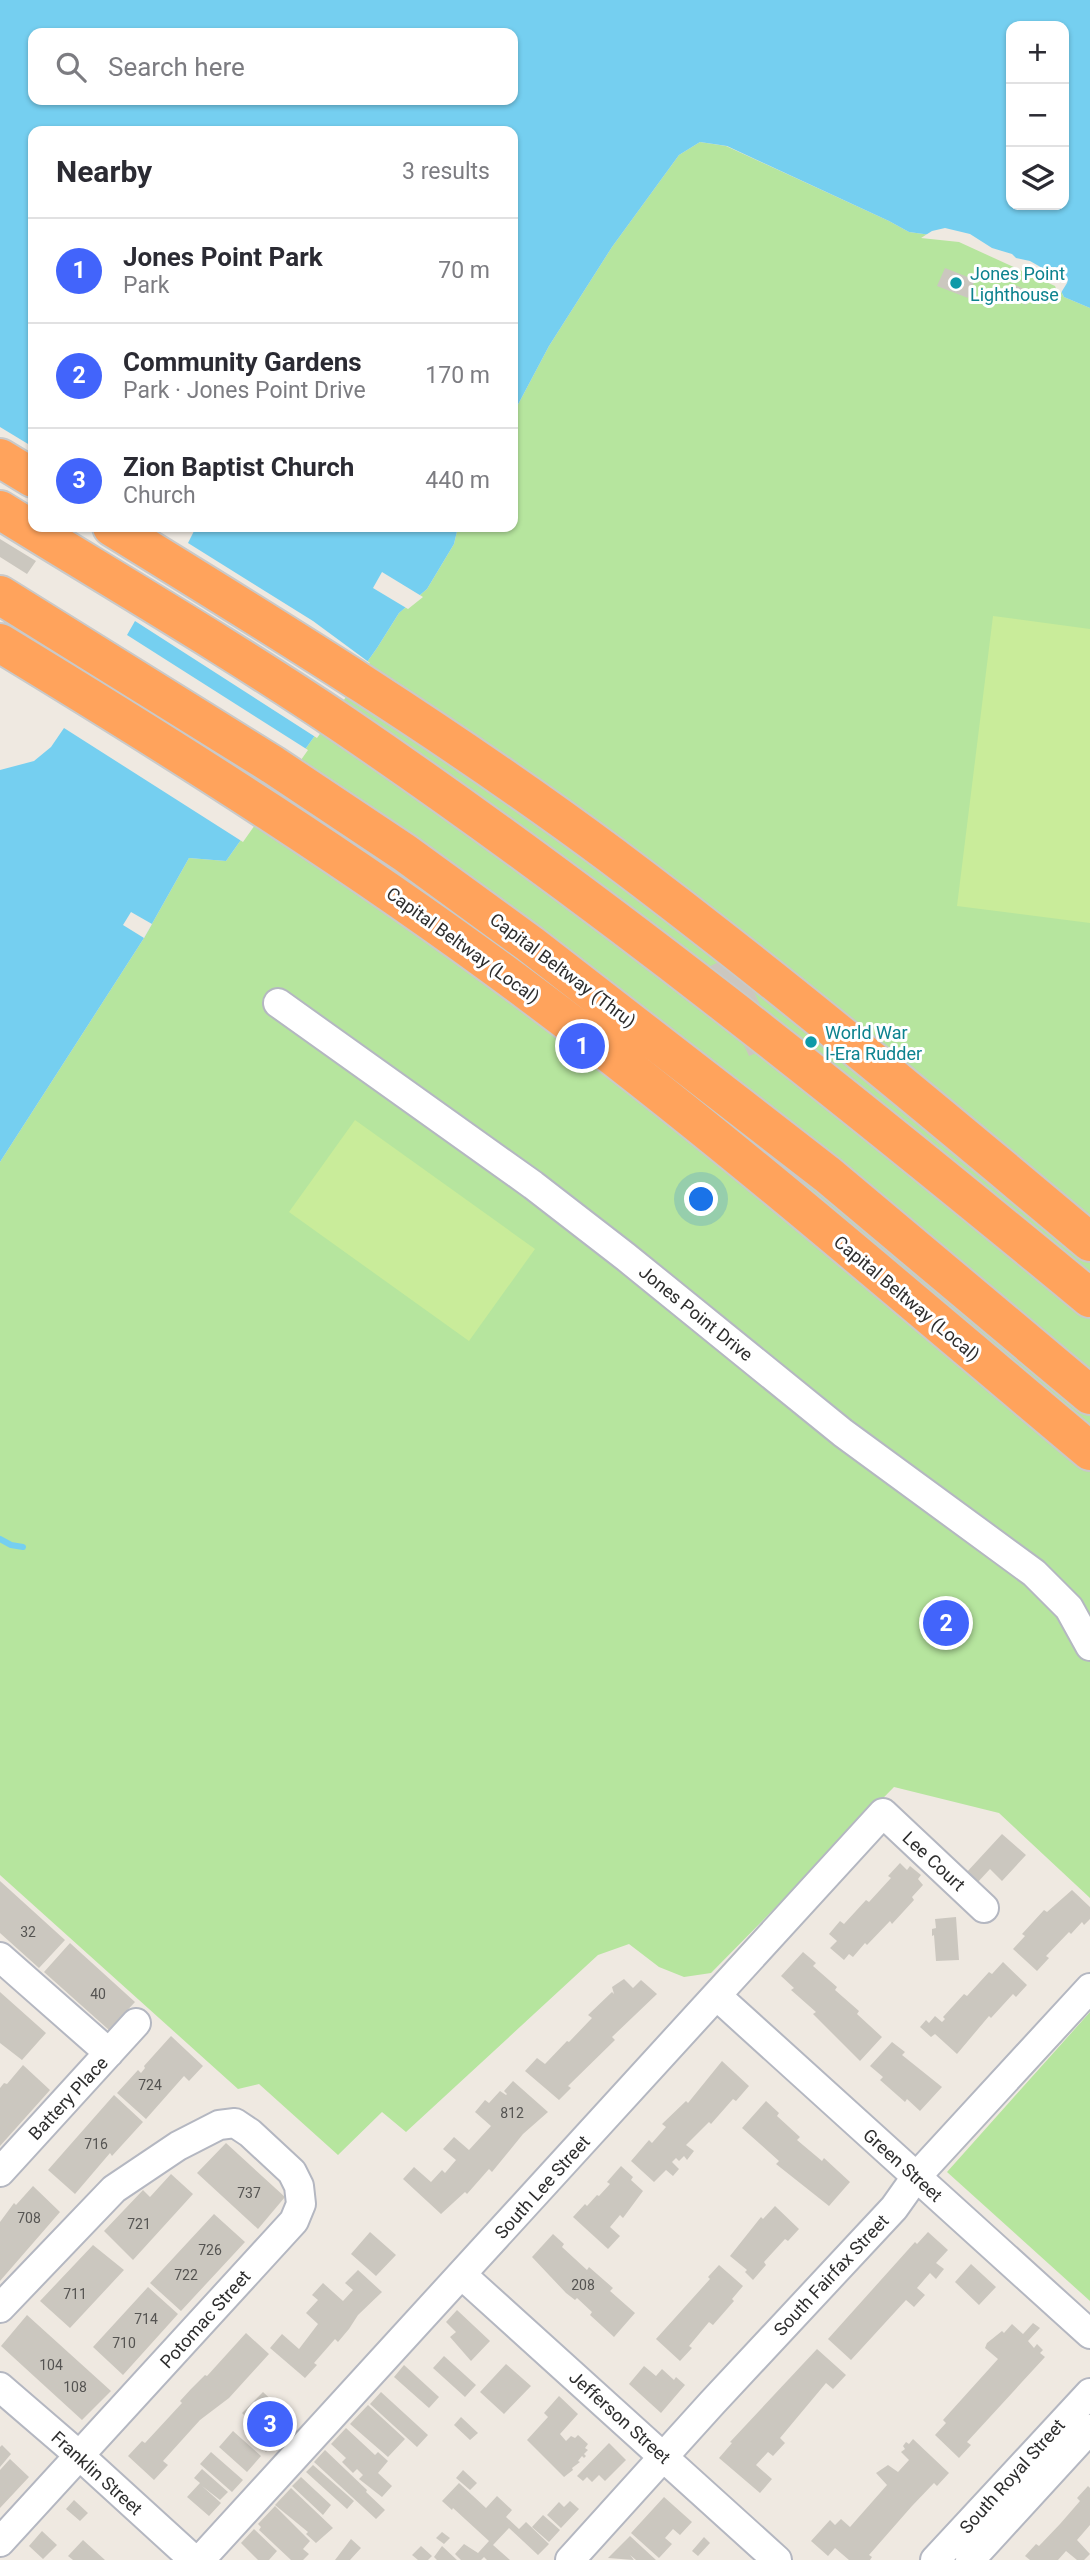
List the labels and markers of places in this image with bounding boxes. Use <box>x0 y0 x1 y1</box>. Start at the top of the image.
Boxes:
place label: Jones Point Lighthouse <box>970 263 1065 305</box>
marker: Jones Point Lighthouse <box>948 275 964 291</box>
pin: 1 <box>559 1020 605 1072</box>
place label: World War I-Era Rudder <box>825 1022 922 1064</box>
marker: World War I-Era Rudder <box>803 1034 819 1050</box>
pin: 2 <box>923 1597 969 1649</box>
pin: 3 <box>247 2398 293 2450</box>

